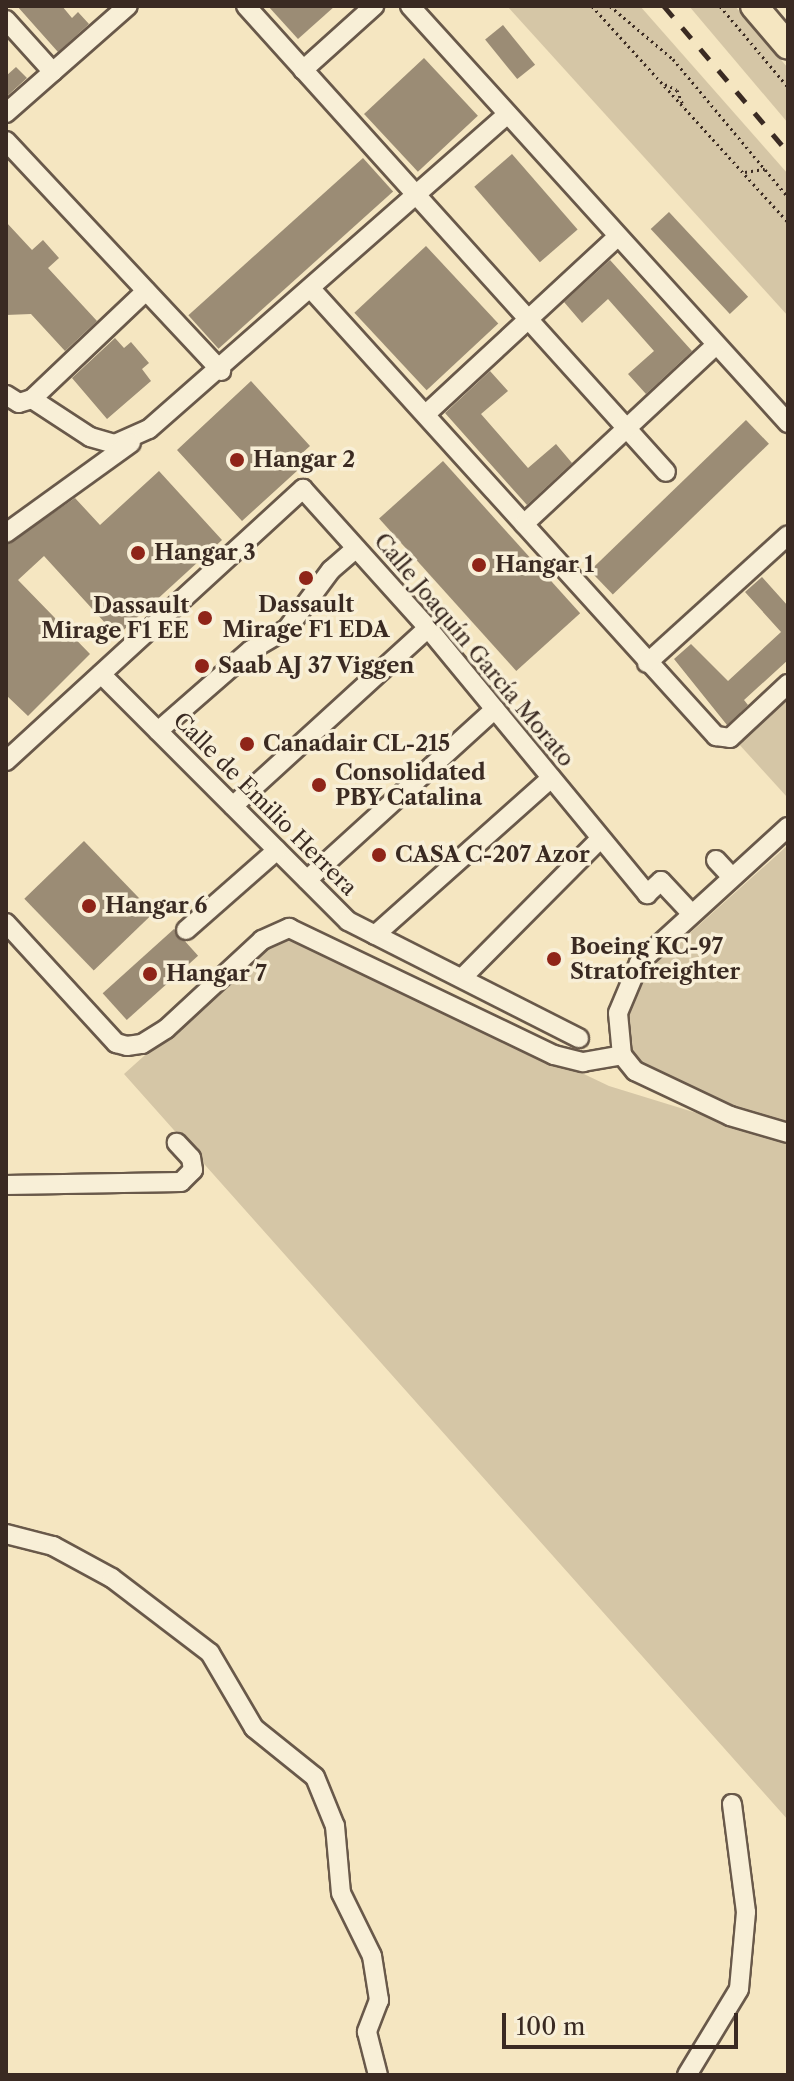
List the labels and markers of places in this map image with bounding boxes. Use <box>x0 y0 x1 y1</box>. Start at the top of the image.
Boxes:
place label: Hangar 2 <box>253 447 355 473</box>
marker: Hangar 2 <box>228 451 246 469</box>
place label: Hangar 3 <box>154 540 256 566</box>
marker: Hangar 3 <box>129 544 147 562</box>
place label: Hangar 1 <box>495 552 594 578</box>
marker: Hangar 1 <box>470 556 488 574</box>
marker: Dassault Mirage F1 EDA <box>297 569 315 587</box>
place label: Dassault Mirage F1 EDA <box>222 591 390 642</box>
place label: Dassault Mirage F1 EE <box>41 592 189 644</box>
marker: Dassault Mirage F1 EE <box>196 609 214 627</box>
place label: Saab AJ 37 Viggen <box>218 653 416 679</box>
marker: Saab AJ 37 Viggen <box>193 657 211 675</box>
place label: Canadair CL-215 <box>263 731 450 757</box>
marker: Canadair CL-215 <box>238 735 256 753</box>
place label: Consolidated PBY Catalina <box>335 759 486 810</box>
marker: Consolidated PBY Catalina <box>310 776 328 794</box>
place label: CASA C-207 Azor <box>395 842 591 868</box>
marker: CASA C-207 Azor <box>370 846 388 864</box>
place label: Hangar 6 <box>105 893 208 919</box>
marker: Hangar 6 <box>80 897 98 915</box>
place label: Boeing KC-97 Stratofreighter <box>570 933 740 984</box>
marker: Boeing KC-97 Stratofreighter <box>545 950 563 968</box>
place label: Hangar 7 <box>166 961 267 987</box>
marker: Hangar 7 <box>141 965 159 983</box>

